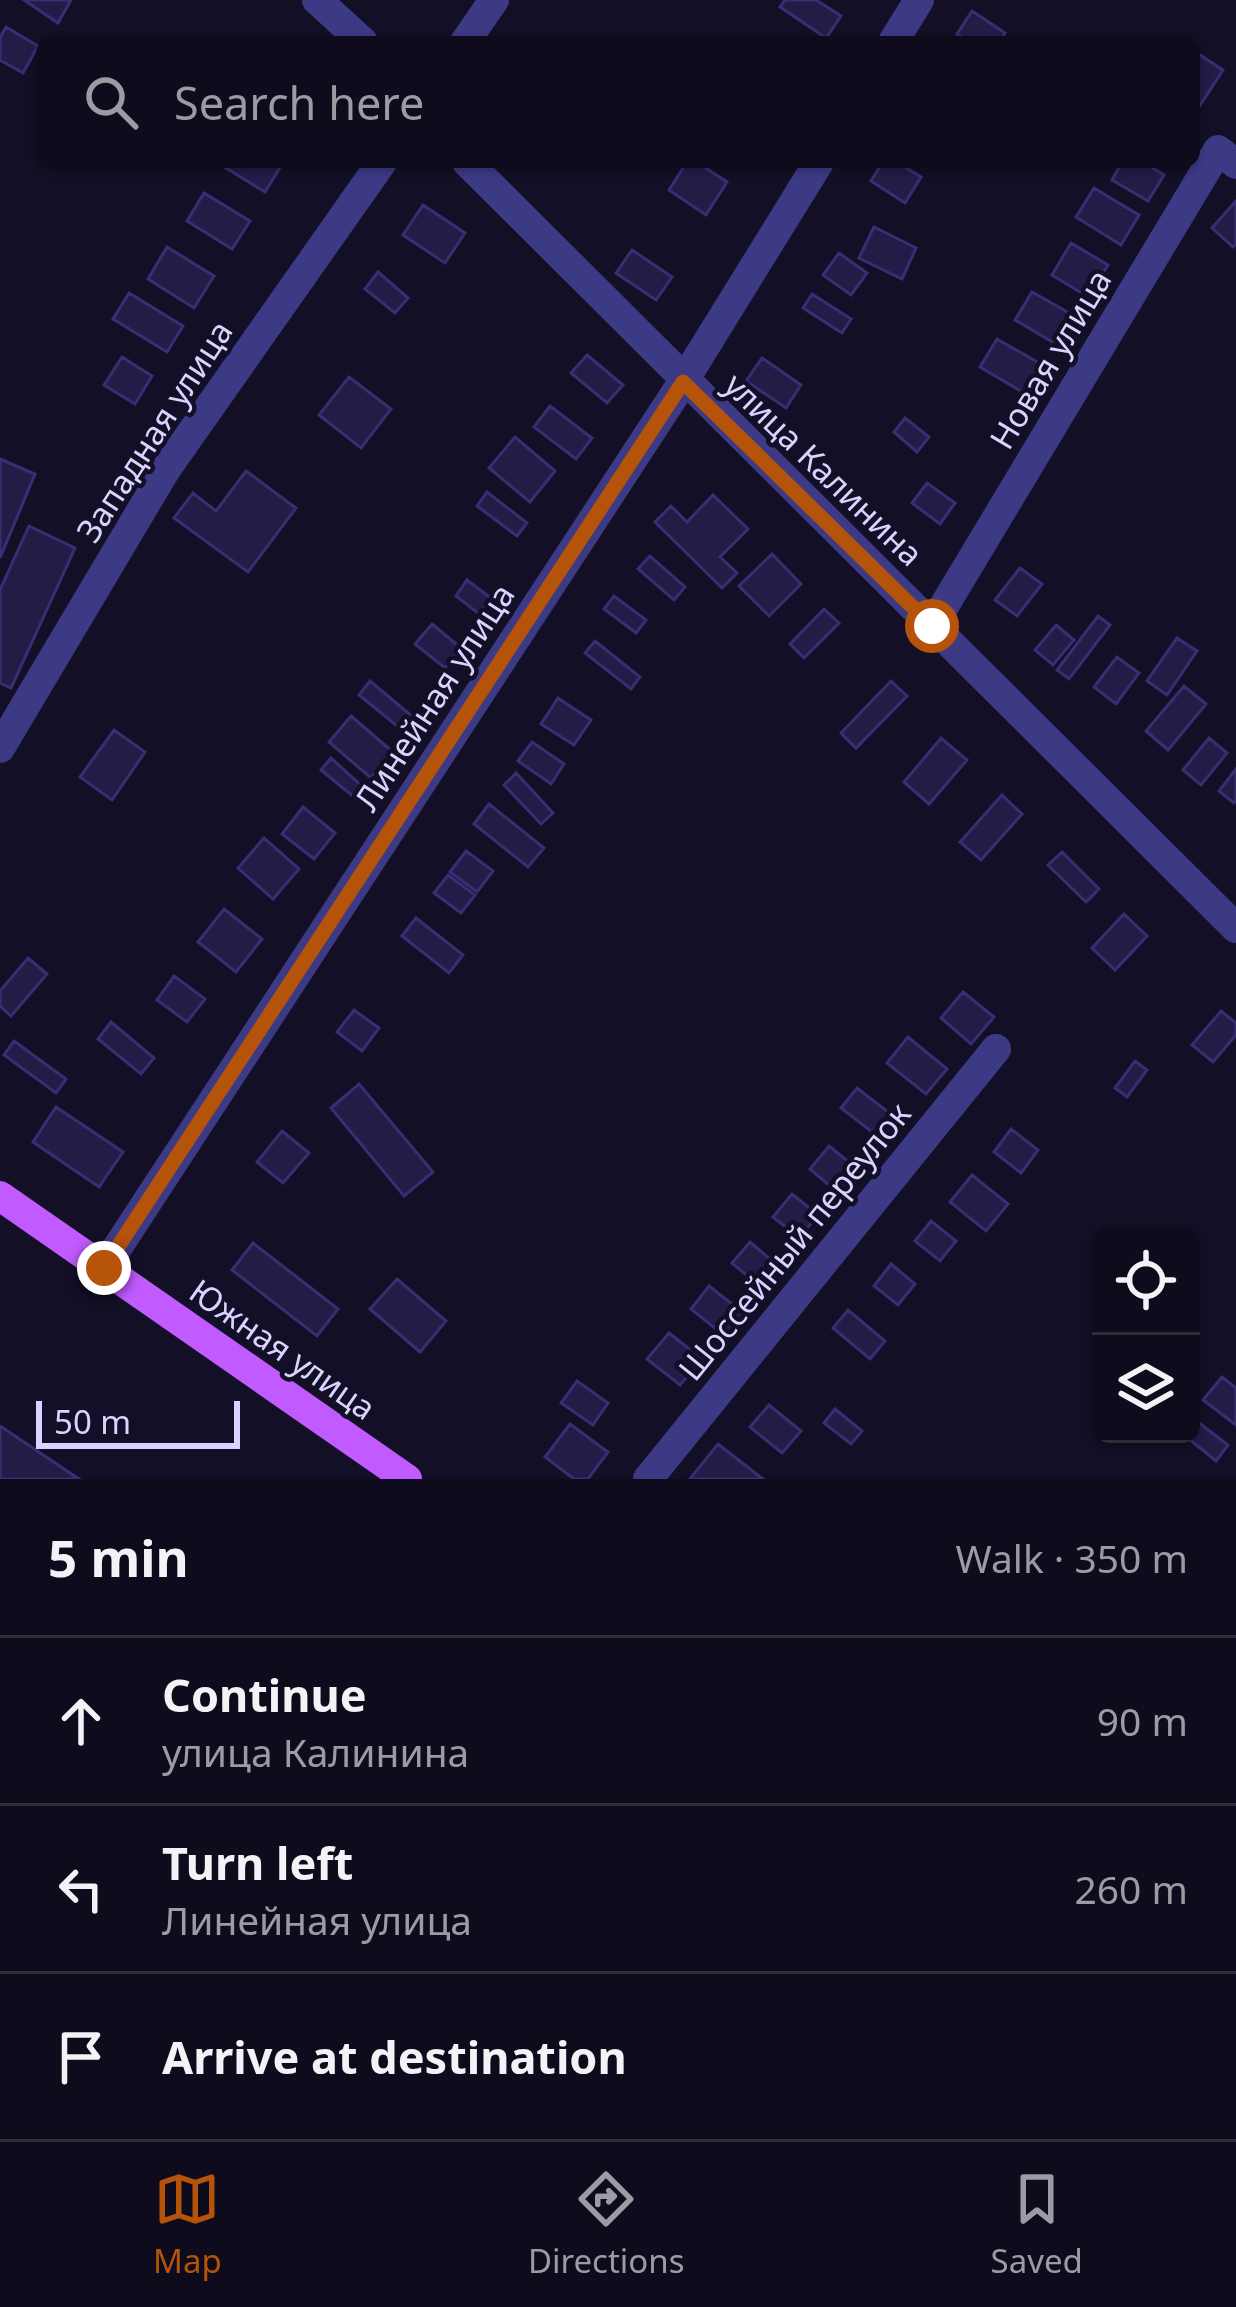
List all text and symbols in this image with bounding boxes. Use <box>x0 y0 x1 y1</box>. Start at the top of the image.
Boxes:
search box <box>36 36 1200 168</box>
icon: search <box>78 69 144 135</box>
text: Search here <box>174 72 424 133</box>
street label: Новая улица <box>979 261 1121 457</box>
street label: Западная улица <box>66 312 242 550</box>
street label: улица Калинина <box>715 363 933 575</box>
street label: Линейная улица <box>344 575 524 819</box>
route start <box>905 599 959 653</box>
street label: Шоссейный переулок <box>668 1092 921 1390</box>
map controls <box>1092 1227 1200 1443</box>
button: locate <box>1092 1227 1200 1335</box>
route end <box>77 1241 131 1295</box>
street label: Южная улица <box>181 1268 385 1430</box>
button: layers <box>1092 1335 1200 1443</box>
scale bar <box>36 1395 240 1448</box>
text: 50 m <box>54 1399 131 1444</box>
text: 5 min <box>48 1522 189 1592</box>
text: Walk · 350 m <box>955 1531 1188 1584</box>
text: Continue <box>162 1664 367 1725</box>
icon: ahead <box>48 1688 114 1754</box>
text: 90 m <box>1097 1694 1188 1747</box>
text: улица Калинина <box>162 1725 469 1778</box>
text: Turn left <box>162 1832 353 1893</box>
icon: left <box>48 1856 114 1922</box>
text: 260 m <box>1074 1862 1188 1915</box>
text: Линейная улица <box>162 1893 472 1946</box>
icon: arrive <box>48 2024 114 2090</box>
text: Arrive at destination <box>162 2026 627 2087</box>
tab: Map <box>153 2166 222 2283</box>
tab: Directions <box>528 2166 685 2283</box>
tab: Saved <box>991 2166 1083 2283</box>

